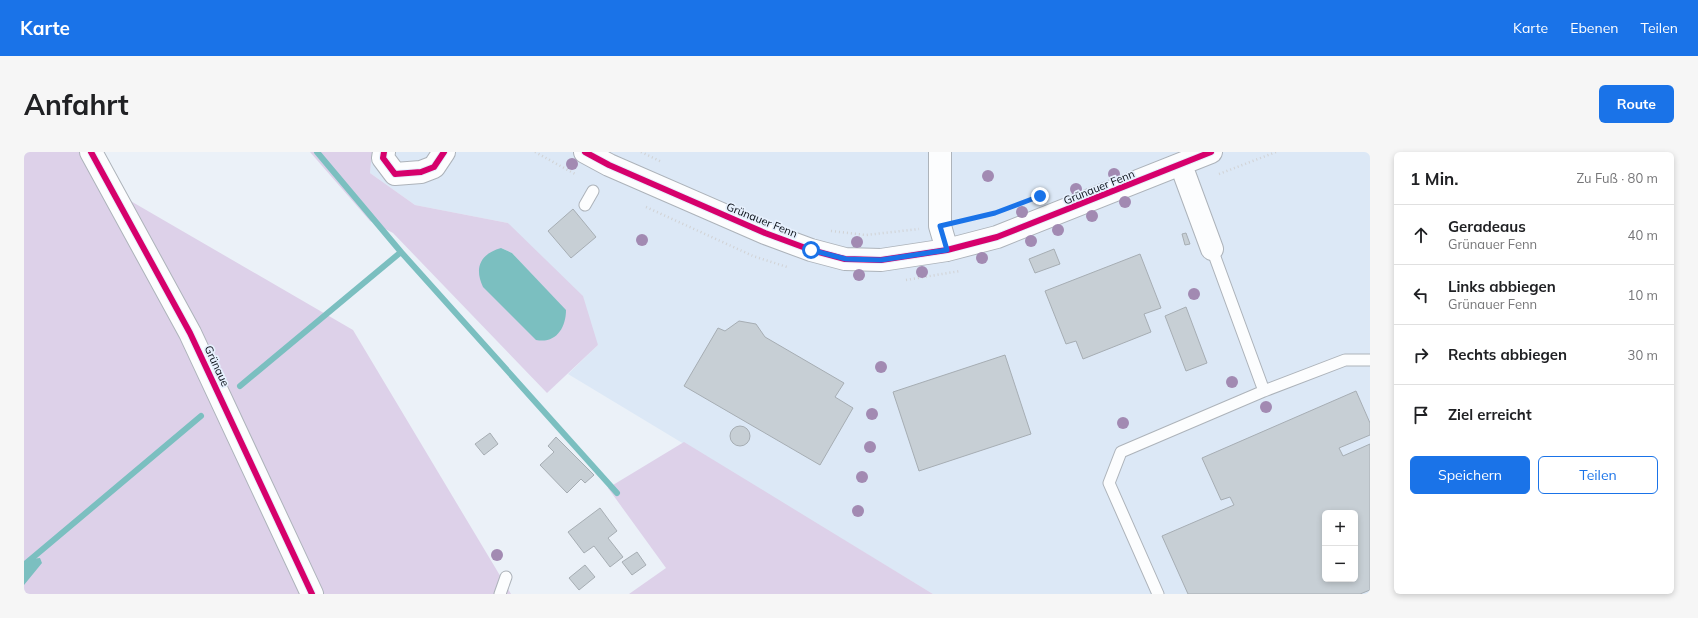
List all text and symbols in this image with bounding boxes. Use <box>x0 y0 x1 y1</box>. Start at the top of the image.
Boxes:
text: Karte <box>20 16 70 40</box>
text: Karte <box>1513 19 1548 37</box>
text: Ebenen <box>1570 19 1619 37</box>
text: Teilen <box>1641 19 1678 37</box>
button: Route <box>1599 85 1674 123</box>
text: Anfahrt <box>24 87 129 122</box>
street label: Grünauer Fenn <box>1061 166 1137 208</box>
text: 1 Min. <box>1410 168 1459 189</box>
text: Zu Fuß · 80 m <box>1576 170 1658 186</box>
route end <box>1031 187 1049 205</box>
street label: Grünauer Fenn <box>724 199 800 241</box>
text: Geradeaus <box>1448 217 1526 236</box>
icon: ahead <box>1410 224 1432 246</box>
text: 40 m <box>1628 227 1658 243</box>
text: Grünauer Fenn <box>1448 236 1537 252</box>
route start <box>802 241 820 259</box>
text: Links abbiegen <box>1448 277 1556 296</box>
icon: left <box>1410 284 1432 306</box>
text: 10 m <box>1628 287 1658 303</box>
text: Grünauer Fenn <box>1448 296 1537 312</box>
street label: Grünaue <box>201 343 233 389</box>
icon: right <box>1410 344 1432 366</box>
text: Rechts abbiegen <box>1448 345 1567 364</box>
text: 30 m <box>1628 347 1658 363</box>
icon: arrive <box>1410 404 1432 426</box>
text: Ziel erreicht <box>1448 405 1532 424</box>
button: Speichern <box>1410 456 1530 494</box>
button: Teilen <box>1538 456 1658 494</box>
map controls <box>1322 510 1358 582</box>
button: + <box>1322 510 1358 546</box>
button: − <box>1322 546 1358 582</box>

